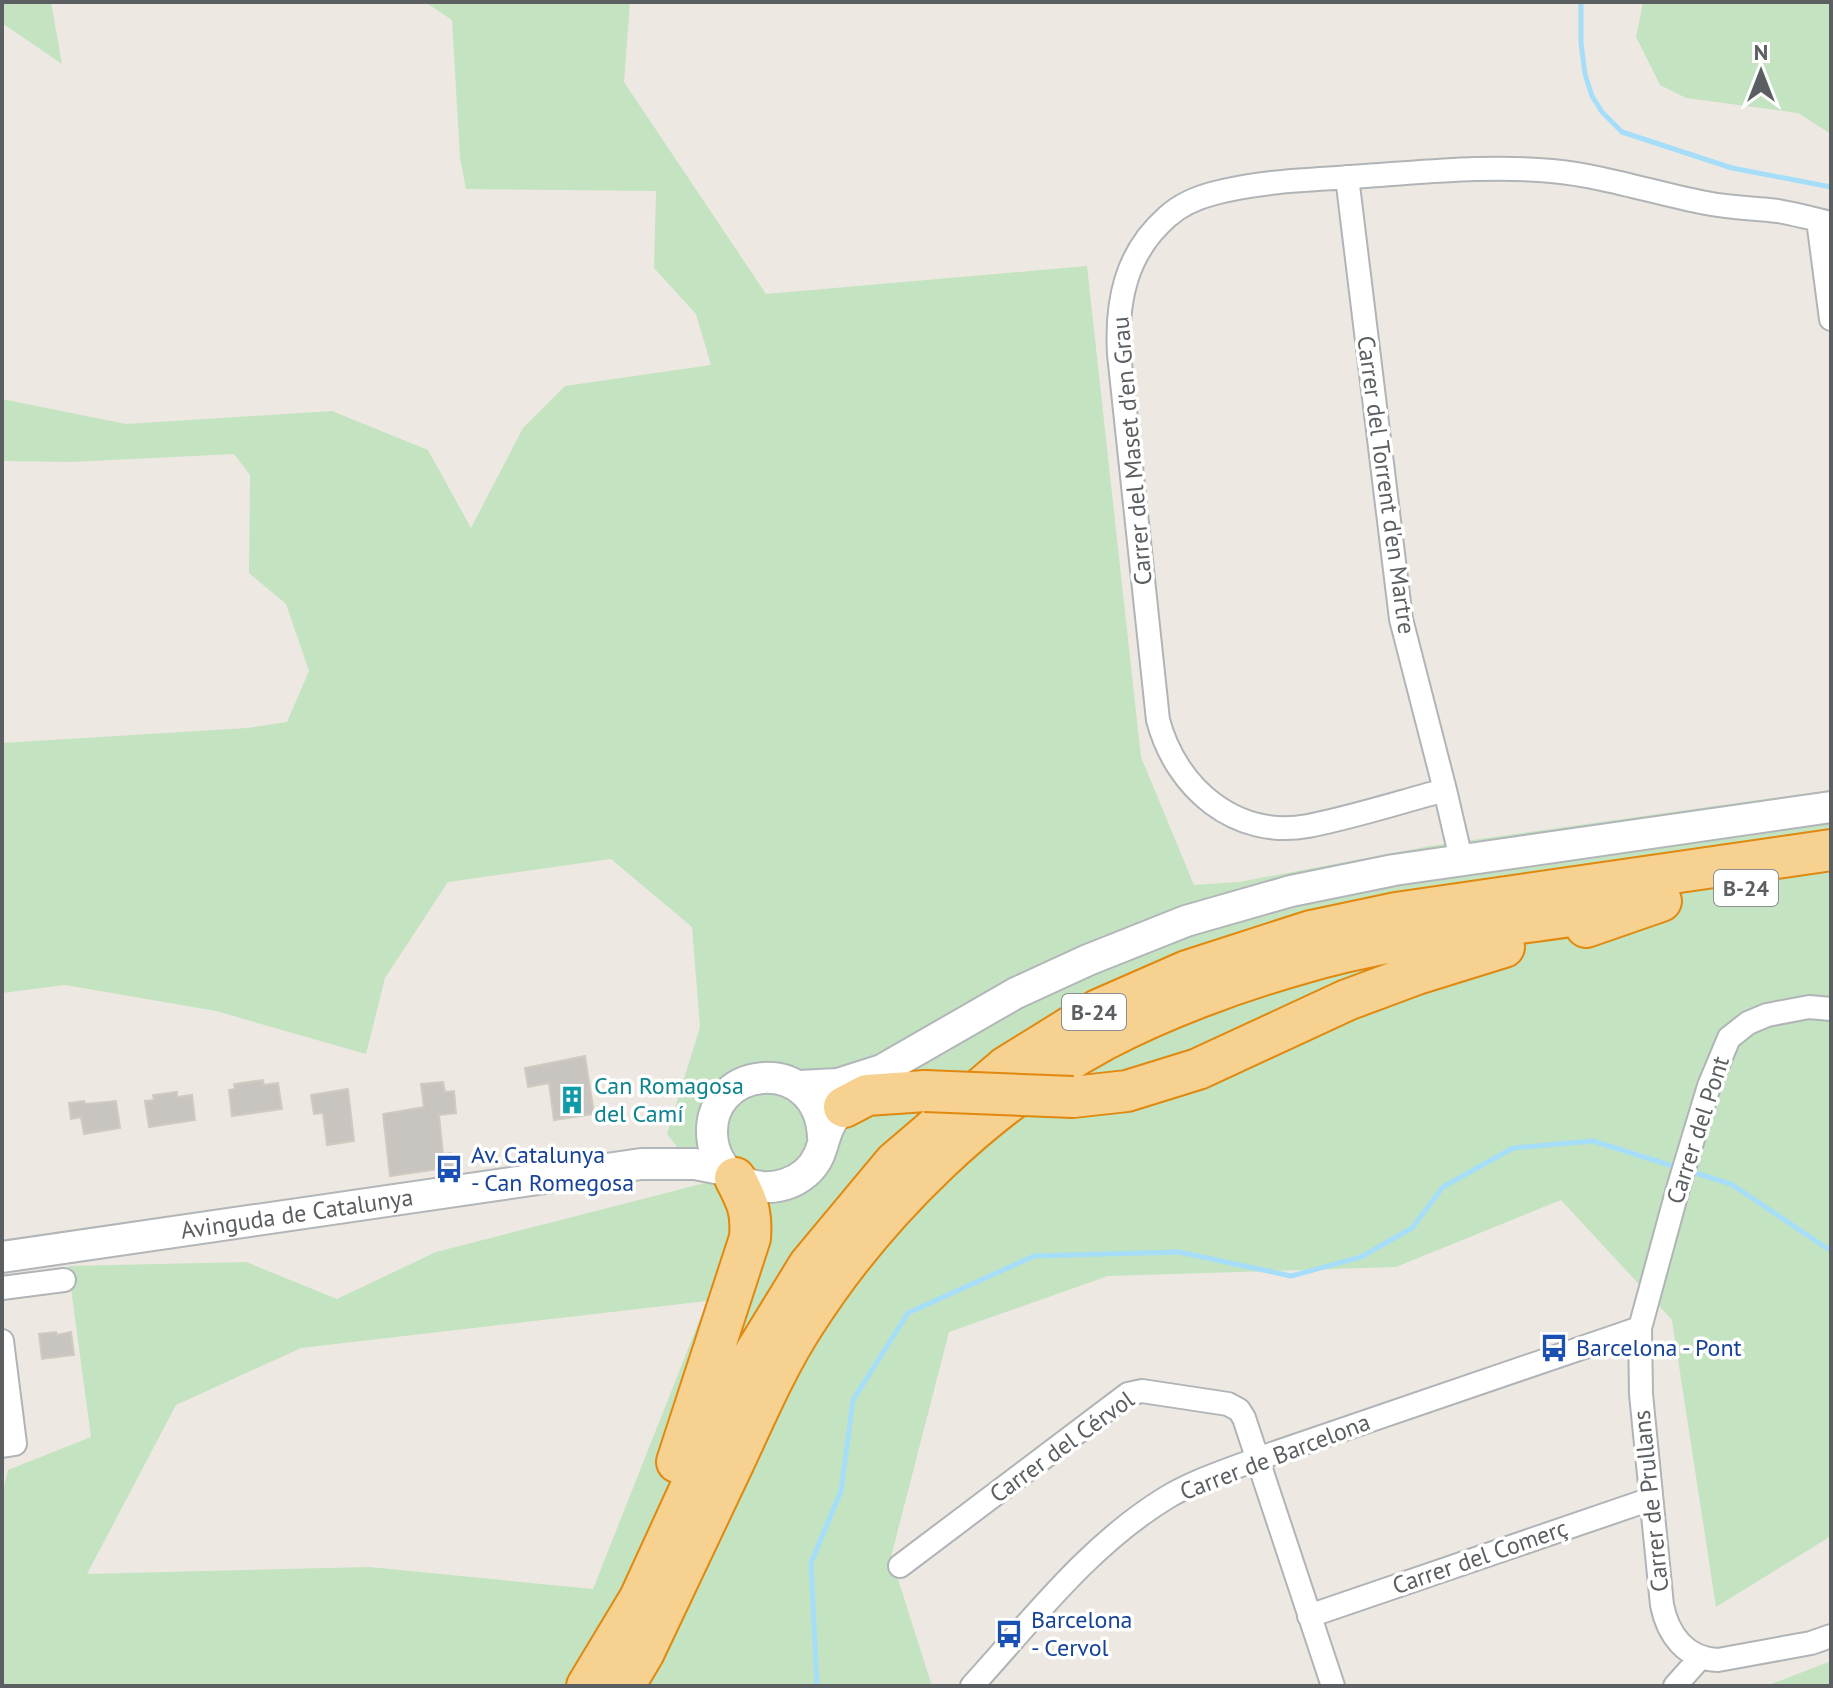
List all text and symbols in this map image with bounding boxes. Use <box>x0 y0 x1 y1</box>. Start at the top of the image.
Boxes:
north arrow <box>1721 32 1801 112</box>
text: N <box>1754 38 1768 66</box>
street label: Carrer del Maset d'en Grau <box>1104 315 1159 587</box>
street label: Carrer del Torrent d'en Martre <box>1350 334 1423 636</box>
road number: B-24 <box>1714 870 1778 906</box>
road number: B-24 <box>1062 994 1126 1030</box>
street label: Carrer del Pont <box>1659 1052 1736 1208</box>
place label: Can Romagosa del Camí <box>594 1070 744 1129</box>
building icon: Can Romagosa del Camí <box>557 1085 587 1115</box>
place label: Av. Catalunya - Can Romegosa <box>471 1139 634 1198</box>
bus stop icon: Av. Catalunya - Can Romegosa <box>434 1154 464 1184</box>
street label: Avinguda de Catalunya <box>179 1181 415 1246</box>
place label: Barcelona - Pont <box>1576 1332 1742 1363</box>
bus stop icon: Barcelona - Pont <box>1539 1333 1569 1363</box>
street label: Carrer del Cérvol <box>983 1384 1140 1509</box>
street label: Carrer de Barcelona <box>1175 1406 1374 1507</box>
street label: Carrer de Prullans <box>1626 1409 1675 1593</box>
street label: Carrer del Comerç <box>1388 1512 1572 1601</box>
place label: Barcelona - Cervol <box>1031 1604 1132 1663</box>
bus stop icon: Barcelona - Cervol <box>994 1619 1024 1649</box>

